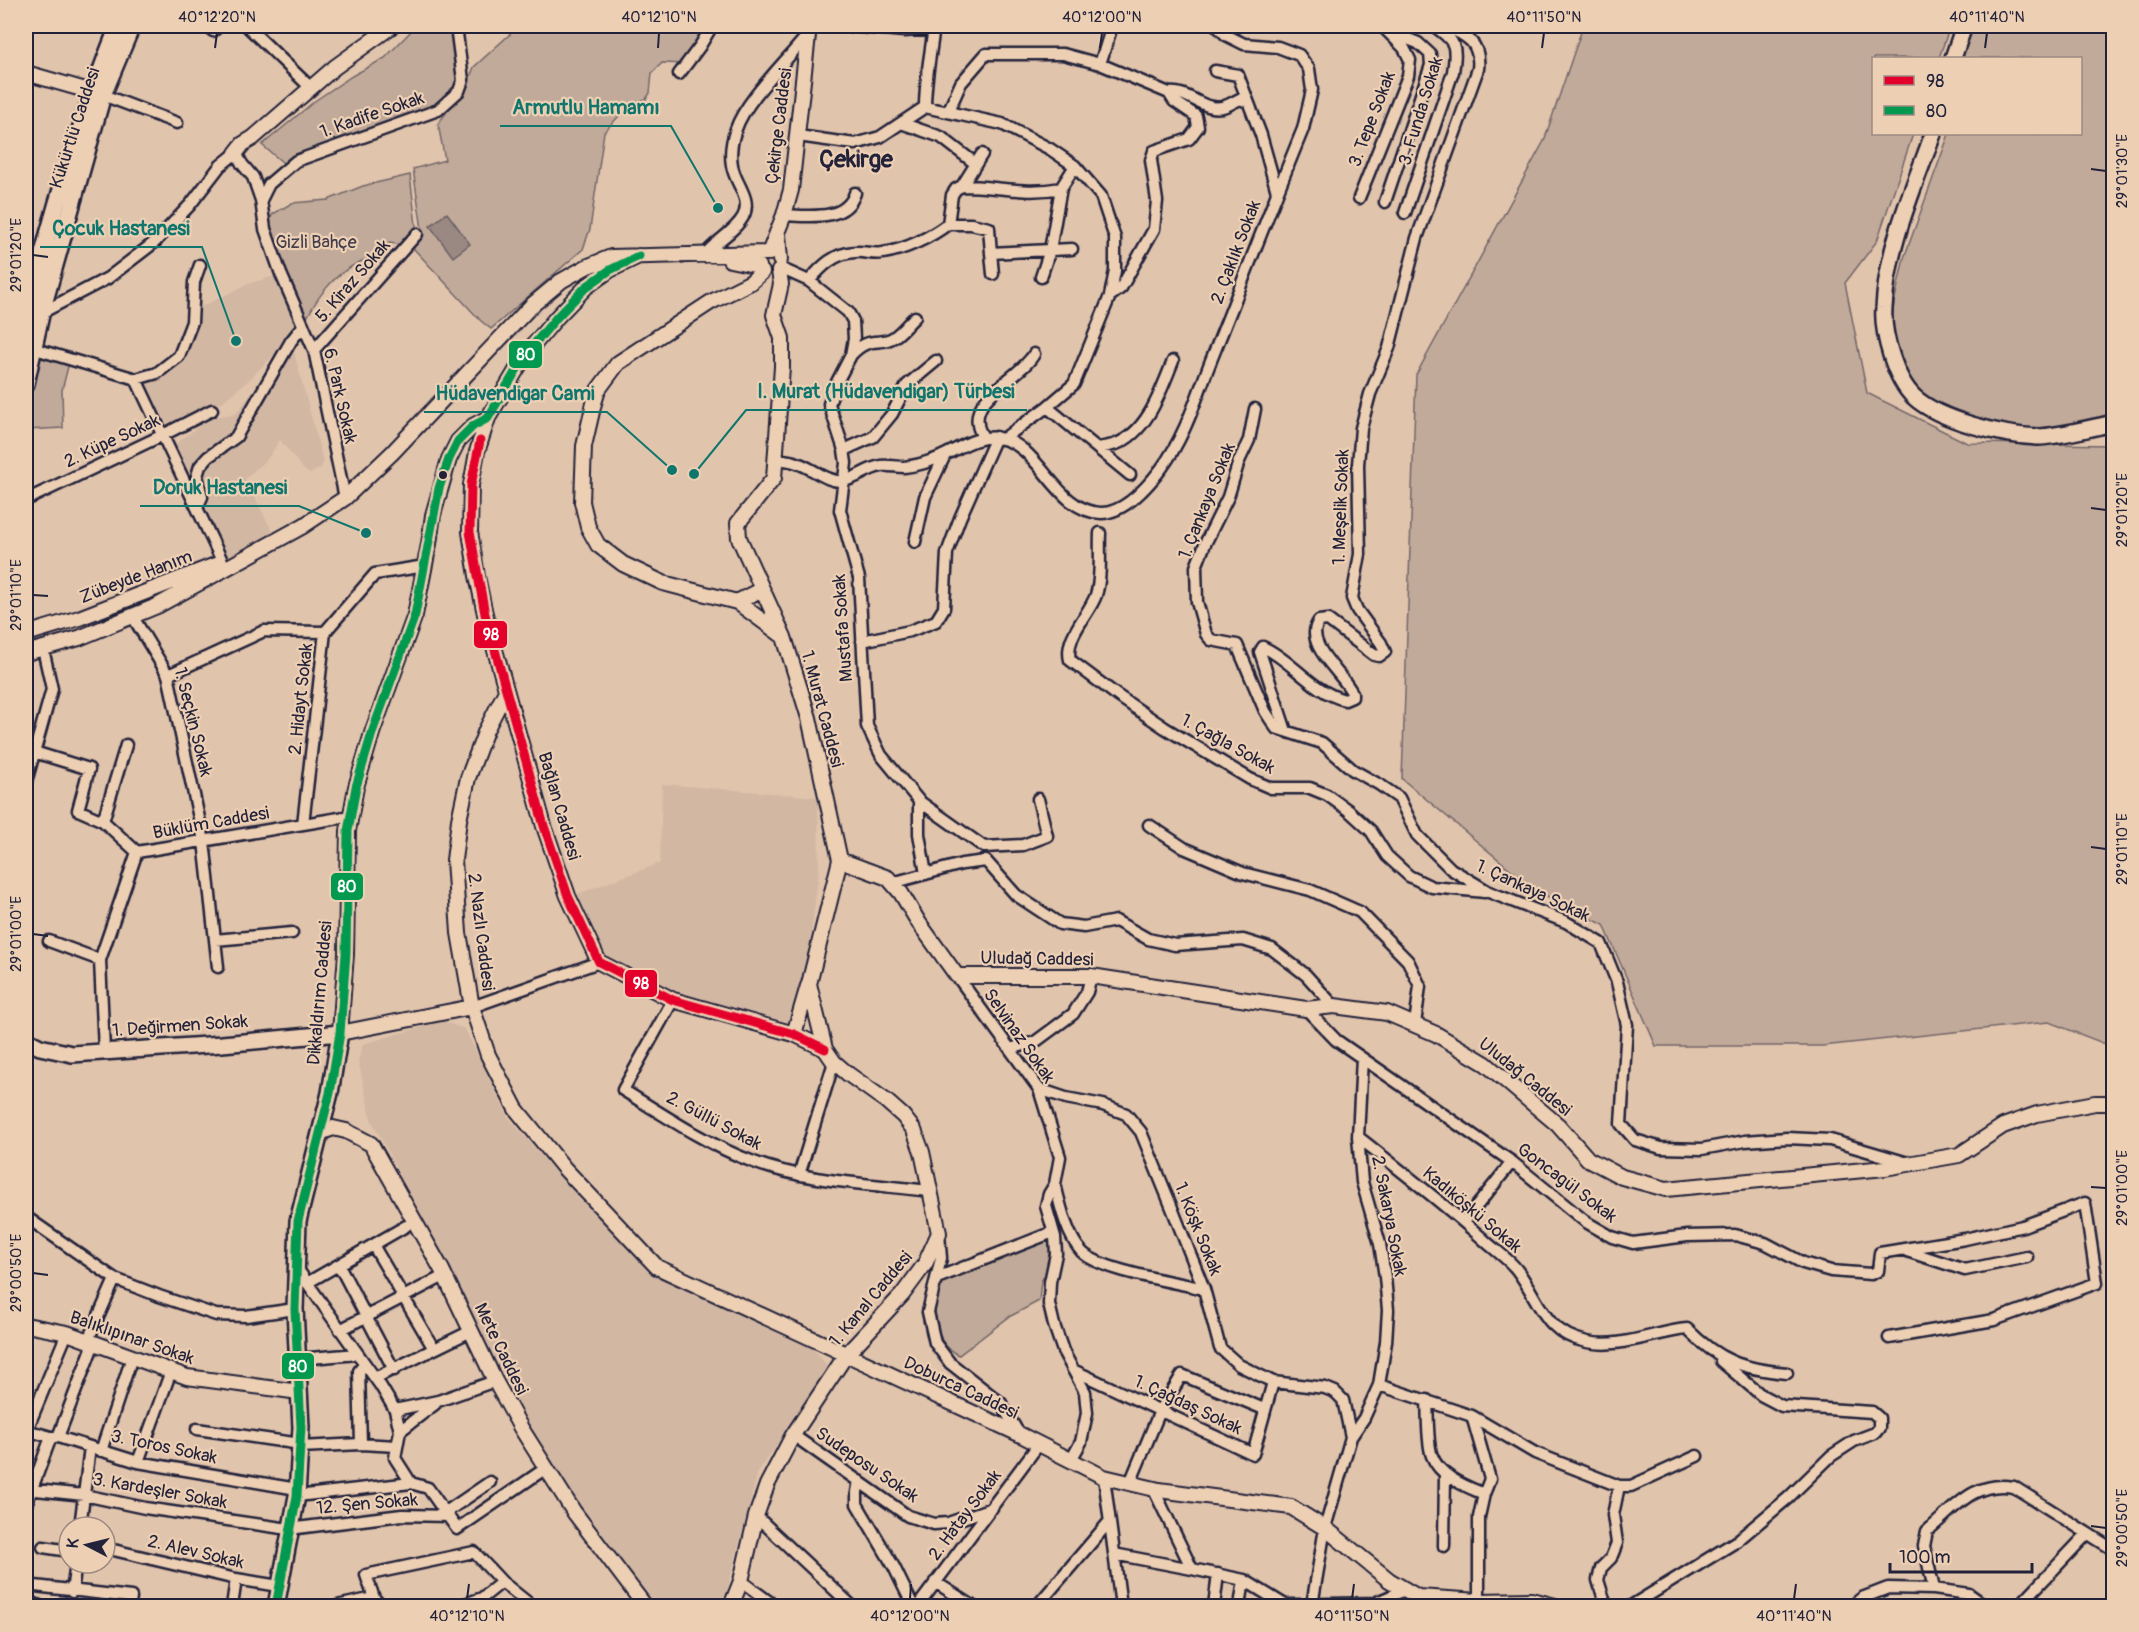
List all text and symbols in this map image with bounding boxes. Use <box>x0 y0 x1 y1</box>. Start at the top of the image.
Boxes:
text: 40°12'20"N <box>178 8 256 27</box>
text: 40°12'10"N <box>621 8 697 27</box>
text: 40°12'00"N <box>1062 8 1142 27</box>
text: 40°11'50"N <box>1507 8 1581 27</box>
text: 40°11'40"N <box>1949 8 2025 27</box>
street label: 3. Funda Sokak <box>1394 53 1449 168</box>
legend <box>1872 57 2082 135</box>
street label: Kükürtlü Caddesi <box>45 65 105 191</box>
street label: Çekirge Caddesi <box>760 67 798 185</box>
street label: 3. Tepe Sokak <box>1343 68 1401 170</box>
text: 98 <box>1926 70 1944 93</box>
street label: 1. Kadife Sokak <box>317 86 428 144</box>
callout: Armutlu Hamamı <box>500 88 671 126</box>
text: Armutlu Hamamı <box>512 95 660 120</box>
text: 80 <box>1926 100 1947 123</box>
text: 29°01'30"E <box>2113 134 2132 208</box>
district label: Çekirge <box>819 145 894 174</box>
street label: 2. Çaklık Sokak <box>1206 196 1266 307</box>
callout: Çocuk Hastanesi <box>40 209 202 247</box>
text: Çocuk Hastanesi <box>52 216 190 241</box>
text: 29°01'20"E <box>7 218 26 292</box>
park label: Gizli Bahçe <box>275 231 357 254</box>
street label: 5. Kiraz Sokak <box>310 234 396 328</box>
line badge: 80 <box>508 340 543 369</box>
text: 80 <box>517 345 536 365</box>
street label: 6. Park Sokak <box>318 346 362 446</box>
callout: I. Murat (Hüdavendigar) Türbesi <box>746 372 1027 410</box>
callout: Hüdavendigar Cami <box>424 374 607 412</box>
text: I. Murat (Hüdavendigar) Türbesi <box>757 379 1015 404</box>
text: Hüdavendigar Cami <box>435 381 595 406</box>
street label: 2. Küpe Sokak <box>61 409 164 473</box>
street label: 1. Çankaya Sokak <box>1173 439 1241 563</box>
street label: 1. Meşelik Sokak <box>1327 448 1355 565</box>
callout: Doruk Hastanesi <box>140 468 299 506</box>
unlabelled marker <box>437 469 449 481</box>
text: 29°01'20"E <box>2113 473 2132 547</box>
text: Doruk Hastanesi <box>153 475 288 500</box>
street label: Zübeyde Hanım <box>76 545 196 609</box>
text: 29°01'10"E <box>7 559 26 631</box>
street label: Mustafa Sokak <box>828 573 858 683</box>
line badge: 98 <box>473 620 508 649</box>
text: 98 <box>483 625 499 645</box>
street label: 2. Hidayt Sokak <box>284 642 318 756</box>
street label: 1. Murat Caddesi <box>795 648 849 770</box>
street label: 1. Seçkin Sokak <box>168 665 218 779</box>
street label: 1. Çağla Sokak <box>1177 709 1280 780</box>
street label: Bağlan Caddesi <box>533 749 585 863</box>
street label: Büklüm Caddesi <box>151 801 271 845</box>
text: 29°01'10"E <box>2113 813 2132 885</box>
street label: 1. Çankaya Sokak <box>1472 854 1594 928</box>
line badge: 80 <box>330 872 364 901</box>
street label: 2. Nazlı Caddesi <box>462 872 500 992</box>
text: 80 <box>338 877 357 897</box>
text: 29°01'00"E <box>7 896 26 972</box>
street label: Dikkaldırım Caddesi <box>302 920 338 1066</box>
street label: Uludağ Caddesi <box>980 947 1094 971</box>
line badge: 98 <box>624 969 658 998</box>
text: 98 <box>633 974 649 994</box>
street label: Selvinaz Sokak <box>978 984 1060 1088</box>
street label: 1. Değirmen Sokak <box>111 1010 249 1042</box>
street label: Uludağ Caddesi <box>1474 1032 1576 1122</box>
street label: 2. Güllü Sokak <box>662 1086 766 1156</box>
street label: Goncagül Sokak <box>1512 1138 1622 1228</box>
text: 29°01'00"E <box>2113 1150 2132 1226</box>
street label: 2. Sakarya Sokak <box>1366 1154 1412 1279</box>
street label: Kadıköşkü Sokak <box>1418 1162 1527 1259</box>
street label: 1. Köşk Sokak <box>1169 1179 1227 1279</box>
text: 29°00'50"E <box>7 1234 26 1312</box>
street label: 1. Kanal Caddesi <box>824 1247 918 1351</box>
street label: Mete Caddesi <box>469 1299 533 1399</box>
street label: Balıklıpınar Sokak <box>67 1306 198 1370</box>
street label: Doburca Caddesi <box>900 1351 1022 1425</box>
line badge: 80 <box>281 1352 315 1380</box>
text: 80 <box>289 1357 308 1377</box>
street label: 1. Çağdaş Sokak <box>1130 1370 1246 1440</box>
street label: Sudeposu Sokak <box>811 1422 923 1508</box>
street label: 3. Toros Sokak <box>109 1425 220 1470</box>
street label: 2. Hatay Sokak <box>923 1465 1007 1565</box>
street label: 3. Kardeşler Sokak <box>91 1468 230 1514</box>
street label: 12. Şen Sokak <box>315 1488 419 1520</box>
text: 29°00'50"E <box>2113 1489 2132 1567</box>
north arrow <box>57 1515 117 1575</box>
street label: 2. Alev Sokak <box>146 1530 247 1574</box>
scale bar <box>1890 1536 2032 1574</box>
text: K <box>63 1537 84 1549</box>
text: 100 m <box>1899 1546 1951 1569</box>
text: 40°12'10"N <box>429 1607 505 1626</box>
text: 40°12'00"N <box>870 1607 950 1626</box>
text: 40°11'50"N <box>1315 1607 1389 1626</box>
text: 40°11'40"N <box>1756 1607 1832 1626</box>

